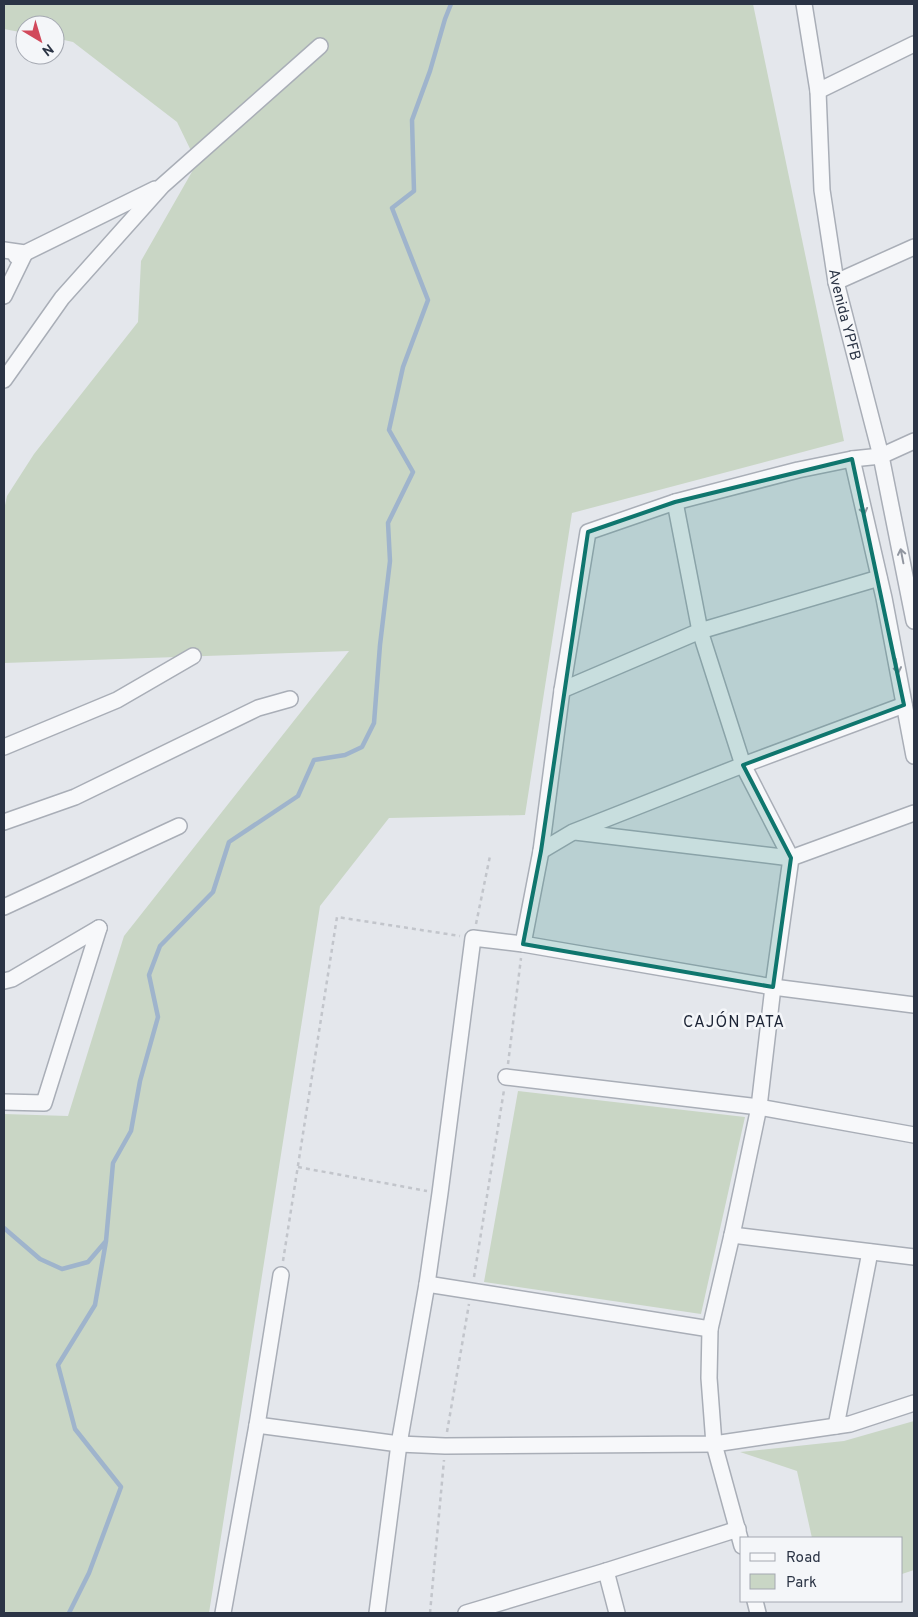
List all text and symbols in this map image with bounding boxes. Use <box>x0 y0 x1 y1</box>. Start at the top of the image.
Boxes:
north arrow <box>15 15 65 65</box>
text: N <box>38 39 56 59</box>
street label: Avenida YPFB <box>823 268 864 363</box>
one-way arrow <box>859 499 868 515</box>
one-way arrow <box>896 548 906 564</box>
one-way arrow <box>892 657 902 673</box>
district label: CAJÓN PATA <box>683 1011 785 1033</box>
legend <box>740 1537 903 1602</box>
text: Road <box>786 1549 821 1568</box>
text: Park <box>786 1574 817 1593</box>

